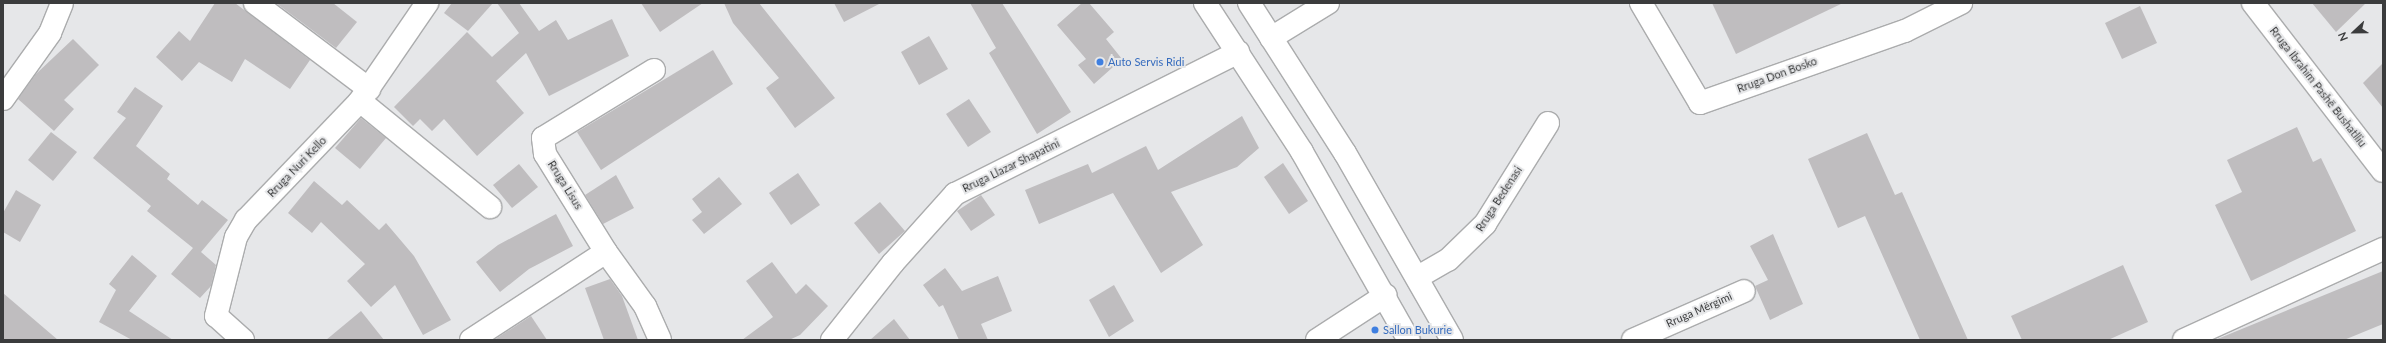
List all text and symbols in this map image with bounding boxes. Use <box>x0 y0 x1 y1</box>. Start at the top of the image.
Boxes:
north arrow <box>2334 12 2374 52</box>
street label: Rruga Ibrahim Pashë Bushatlliu <box>2267 24 2369 150</box>
text: N <box>2335 30 2350 43</box>
street label: Rruga Don Bosko <box>1735 54 1819 96</box>
place label: Auto Servis Ridi <box>1108 55 1184 69</box>
marker: Auto Servis Ridi <box>1095 57 1105 67</box>
street label: Rruga Nuri Kello <box>265 134 329 200</box>
street label: Rruga Llazar Shapatini <box>960 137 1062 195</box>
street label: Rruga Lisus <box>545 158 585 212</box>
street label: Rruga Bedenasi <box>1473 164 1525 234</box>
street label: Rruga Mërgimi <box>1664 290 1734 330</box>
place label: Sallon Bukurie <box>1383 323 1452 337</box>
marker: Sallon Bukurie <box>1370 325 1380 335</box>

